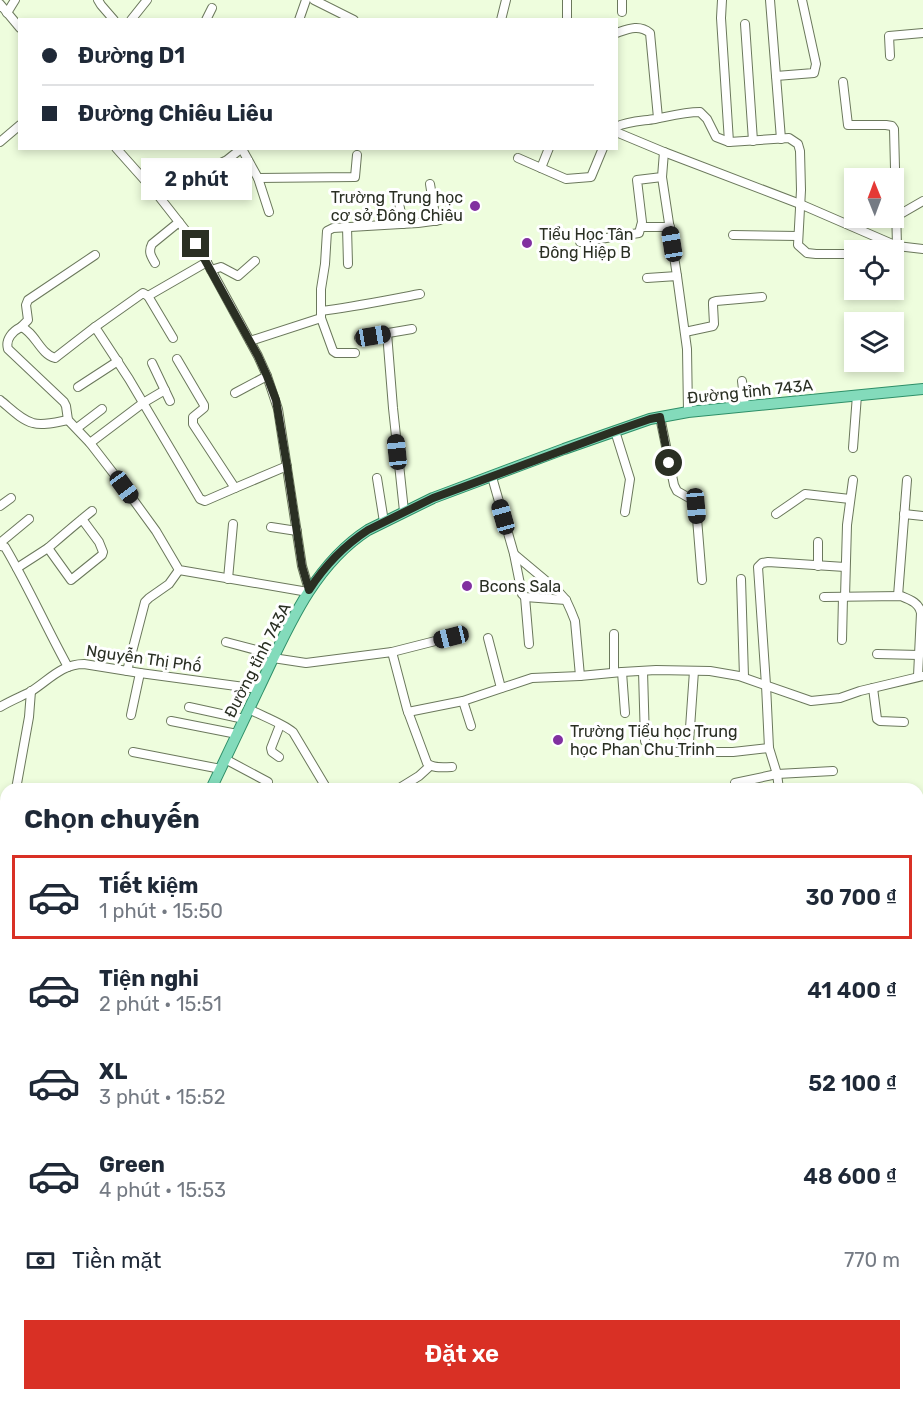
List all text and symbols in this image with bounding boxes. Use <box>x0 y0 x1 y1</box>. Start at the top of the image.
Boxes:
text: Đường D1 <box>78 42 185 69</box>
text: Đường Chiêu Liêu <box>78 100 273 127</box>
callout: 2 phút <box>140 157 252 199</box>
text: 2 phút <box>165 167 228 191</box>
north arrow <box>844 168 904 228</box>
map controls <box>844 168 904 372</box>
place label: Trường Trung học cơ sở Đông Chiêu <box>331 188 463 225</box>
marker: Trường Trung học cơ sở Đông Chiêu <box>468 199 482 213</box>
place label: Tiểu Học Tân Đông Hiệp B <box>539 225 634 262</box>
car <box>660 225 684 263</box>
route end <box>182 230 209 257</box>
marker: Tiểu Học Tân Đông Hiệp B <box>520 236 534 250</box>
button: locate <box>844 240 904 300</box>
button: layers <box>844 312 904 372</box>
car <box>354 324 392 348</box>
street label: Đường tỉnh 743A <box>686 375 814 408</box>
car <box>386 433 408 471</box>
route start <box>655 449 682 476</box>
car <box>106 467 142 507</box>
car <box>685 487 707 525</box>
car <box>489 497 517 537</box>
place label: Bcons Sala <box>479 577 561 596</box>
marker: Bcons Sala <box>460 579 474 593</box>
street label: Đường tỉnh 743A <box>220 599 295 721</box>
car <box>431 624 471 650</box>
street label: Nguyễn Thị Phố <box>85 640 203 676</box>
place label: Trường Tiểu học Trung học Phan Chu Trinh <box>570 722 737 759</box>
marker: Trường Tiểu học Trung học Phan Chu Trinh <box>551 733 565 747</box>
text: Chọn chuyến <box>24 803 200 835</box>
icon: car <box>27 870 81 924</box>
text: Tiết kiệm <box>99 872 199 899</box>
text: 30 700 ₫ <box>805 884 897 911</box>
text: 1 phút · 15:50 <box>99 899 223 923</box>
icon: car <box>27 963 81 1017</box>
text: Tiện nghi <box>99 965 199 992</box>
text: 41 400 ₫ <box>807 977 897 1004</box>
text: 2 phút · 15:51 <box>99 992 222 1016</box>
icon: car <box>27 1056 81 1110</box>
text: XL <box>99 1058 127 1085</box>
text: 52 100 ₫ <box>808 1070 897 1097</box>
text: 3 phút · 15:52 <box>99 1085 225 1109</box>
icon: car <box>27 1149 81 1203</box>
text: Green <box>99 1151 165 1178</box>
text: 48 600 ₫ <box>803 1163 897 1190</box>
text: 4 phút · 15:53 <box>99 1178 226 1202</box>
icon: cash <box>24 1244 57 1277</box>
text: Tiền mặt <box>72 1247 161 1274</box>
text: 770 m <box>844 1248 900 1272</box>
button: Đặt xe <box>24 1320 900 1389</box>

